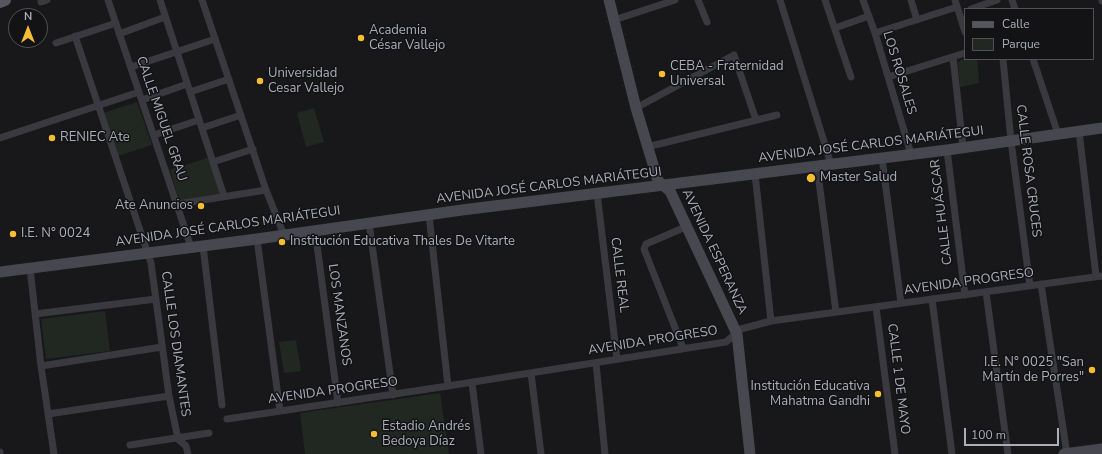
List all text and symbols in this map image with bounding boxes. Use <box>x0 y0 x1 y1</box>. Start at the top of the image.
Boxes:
north arrow <box>8 8 48 48</box>
legend <box>964 8 1094 60</box>
text: N <box>24 9 32 24</box>
text: Calle <box>1002 16 1030 32</box>
place label: Academia César Vallejo <box>369 23 445 54</box>
street label: LOS ROSALES <box>879 29 919 117</box>
marker: Academia César Vallejo <box>356 33 366 43</box>
text: Parque <box>1002 36 1040 52</box>
street label: CALLE MIGUEL GRAU <box>132 54 190 184</box>
place label: CEBA - Fraternidad Universal <box>670 59 784 90</box>
place label: Universidad Cesar Vallejo <box>268 66 344 97</box>
marker: CEBA - Fraternidad Universal <box>657 69 667 79</box>
marker: Universidad Cesar Vallejo <box>255 76 265 86</box>
street label: CALLE ROSA CRUCES <box>1012 104 1044 238</box>
street label: AVENIDA JOSÉ CARLOS MARIÁTEGUI <box>757 123 985 167</box>
place label: RENIEC Ate <box>60 130 130 146</box>
marker: RENIEC Ate <box>47 133 57 143</box>
street label: CALLE HUÁSCAR <box>928 158 956 266</box>
street label: AVENIDA JOSÉ CARLOS MARIÁTEGUI <box>435 164 663 208</box>
place label: Master Salud <box>820 170 897 186</box>
marker: Master Salud <box>805 172 817 184</box>
street label: AVENIDA ESPERANZA <box>678 187 750 317</box>
place label: Ate Anuncios <box>115 198 193 214</box>
marker: Ate Anuncios <box>196 201 206 211</box>
street label: AVENIDA JOSÉ CARLOS MARIÁTEGUI <box>115 203 341 251</box>
place label: I.E. N° 0024 <box>21 226 90 242</box>
marker: I.E. N° 0024 <box>8 229 18 239</box>
place label: Institución Educativa Thales De Vitarte <box>290 234 515 250</box>
street label: CALLE REAL <box>607 236 631 314</box>
marker: Institución Educativa Thales De Vitarte <box>277 237 287 247</box>
street label: LOS MANZANOS <box>324 263 354 367</box>
street label: AVENIDA PROGRESO <box>903 265 1035 299</box>
street label: CALLE LOS DIAMANTES <box>157 270 193 418</box>
street label: AVENIDA PROGRESO <box>587 323 719 359</box>
street label: CALLE 1 DE MAYO <box>883 323 913 435</box>
place label: I.E. N° 0025 "San Martín de Porres" <box>982 355 1084 386</box>
marker: I.E. N° 0025 "San Martín de Porres" <box>1087 365 1097 375</box>
street label: AVENIDA PROGRESO <box>267 374 399 408</box>
place label: Institución Educativa Mahatma Gandhi <box>750 379 870 410</box>
marker: Institución Educativa Mahatma Gandhi <box>873 389 883 399</box>
place label: Estadio Andrés Bedoya Díaz <box>382 419 470 450</box>
scale bar <box>966 420 1061 446</box>
text: 100 m <box>971 427 1006 443</box>
marker: Estadio Andrés Bedoya Díaz <box>369 429 379 439</box>

